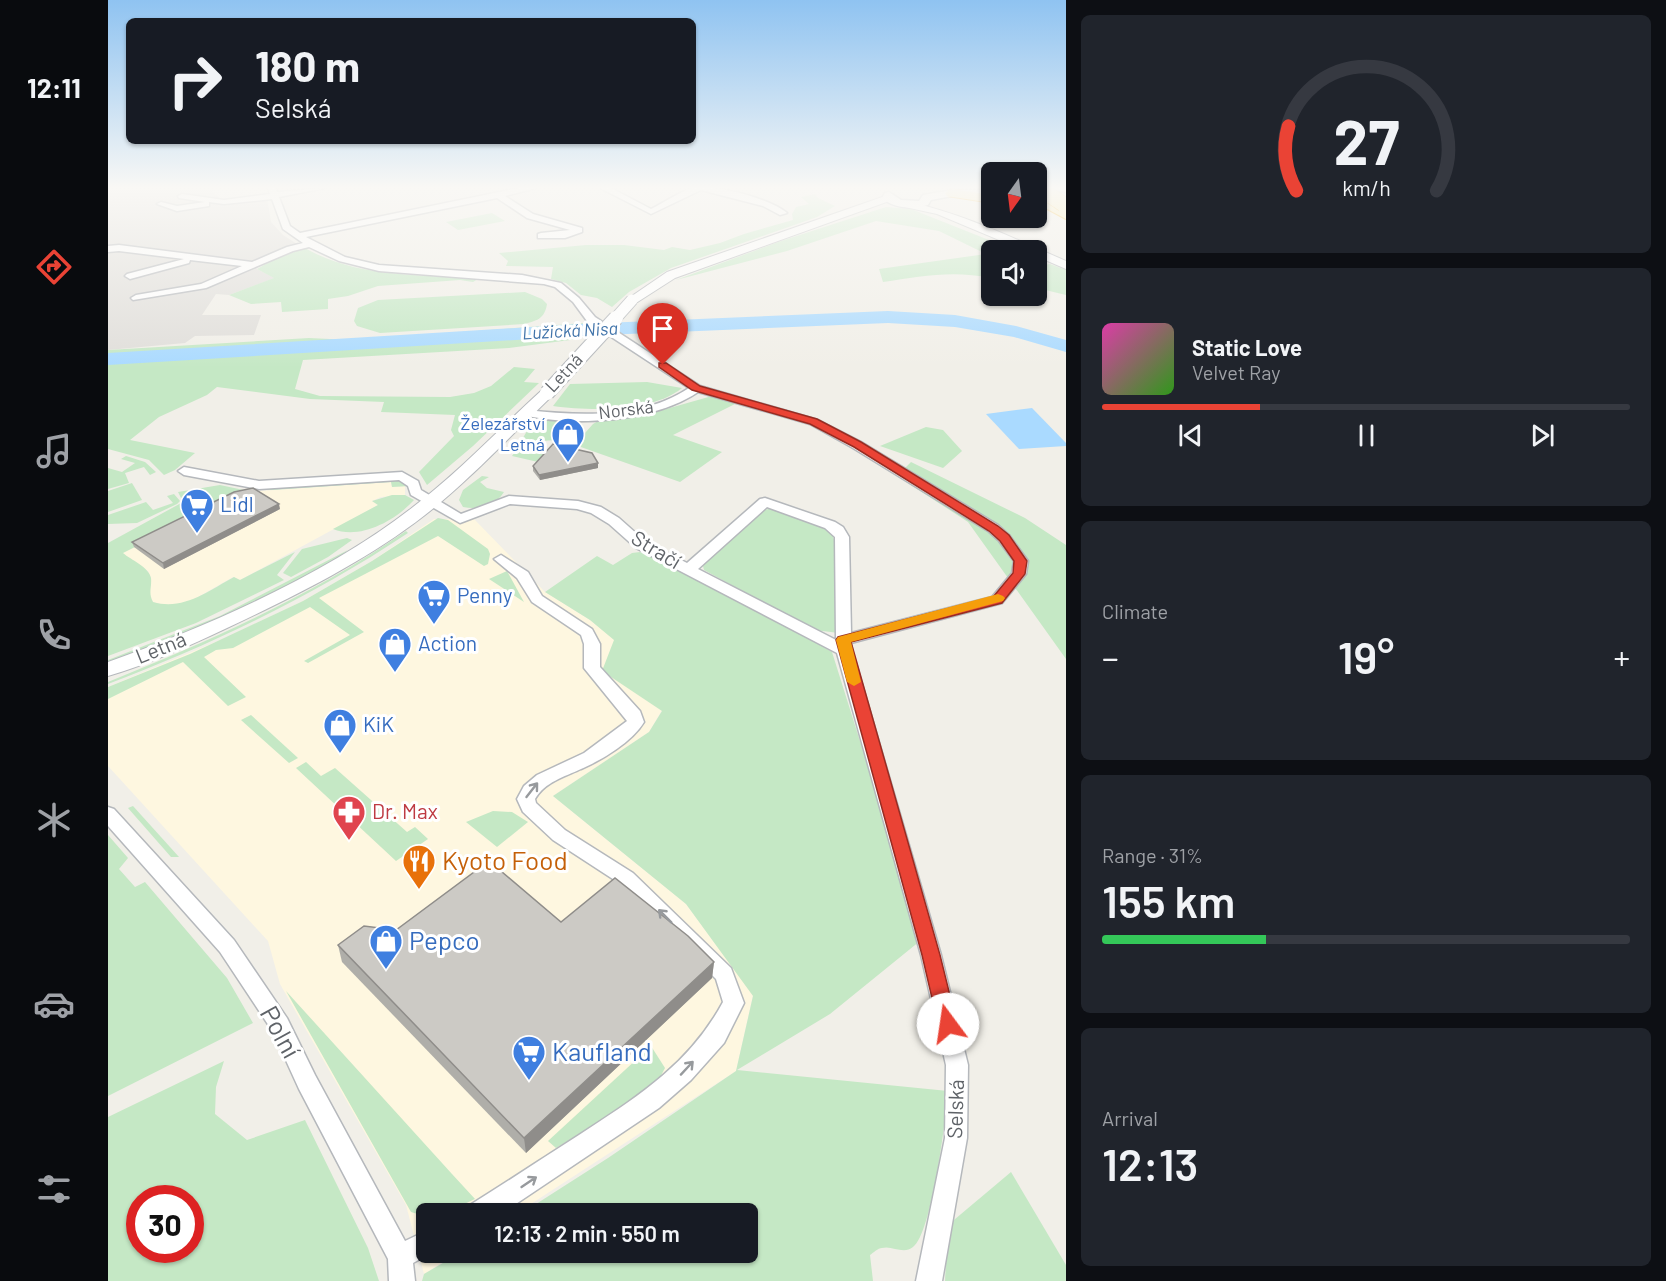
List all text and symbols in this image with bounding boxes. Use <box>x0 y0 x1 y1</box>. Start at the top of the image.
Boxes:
text: 180 m <box>255 40 360 90</box>
icon: right <box>156 42 234 120</box>
text: 12:11 <box>27 71 81 103</box>
text: Selská <box>255 91 331 123</box>
text: 27 <box>1333 103 1399 177</box>
north arrow <box>981 162 1047 228</box>
map controls <box>981 162 1047 306</box>
text: km/h <box>1342 175 1390 200</box>
button: sound <box>981 240 1047 306</box>
icon: directions <box>33 246 75 288</box>
pin <box>637 303 688 365</box>
icon: arrive <box>646 312 679 345</box>
water label: Lužická Nisa <box>522 317 618 343</box>
text: Static Love <box>1192 334 1302 360</box>
street label: Letná <box>540 348 587 396</box>
text: Velvet Ray <box>1192 360 1281 384</box>
street label: Norská <box>597 395 655 423</box>
place label: Železářství Letná <box>461 412 545 455</box>
shop icon: Železářství Letná <box>550 416 586 463</box>
icon: previous <box>1174 419 1207 452</box>
icon: pause <box>1350 419 1383 452</box>
icon: next <box>1526 419 1559 452</box>
icon: music <box>33 430 75 472</box>
supermarket icon: Lidl <box>179 487 215 534</box>
place label: Lidl <box>220 491 254 516</box>
street label: Stračí <box>627 524 687 574</box>
supermarket icon: Penny <box>416 578 452 625</box>
place label: Penny <box>457 582 513 607</box>
text: Climate <box>1102 599 1168 623</box>
icon: phone <box>33 614 75 656</box>
street label: Letná <box>131 625 190 668</box>
shop icon: Action <box>377 626 413 673</box>
text: 19° <box>1338 629 1394 683</box>
place label: Action <box>418 630 477 655</box>
text: − <box>1102 637 1119 677</box>
text: + <box>1614 637 1630 677</box>
shop icon: KiK <box>322 707 358 754</box>
place label: KiK <box>363 711 394 736</box>
one-way arrow <box>526 783 539 799</box>
pharmacy icon: Dr. Max <box>331 794 367 841</box>
place label: Dr. Max <box>372 798 438 823</box>
icon: climate <box>33 799 75 841</box>
restaurant icon: Kyoto Food <box>401 843 437 890</box>
text: Range · 31% <box>1102 843 1203 867</box>
place label: Kyoto Food <box>442 844 568 875</box>
text: 155 km <box>1102 873 1235 927</box>
one-way arrow <box>658 909 673 923</box>
shop icon: Pepco <box>368 923 404 970</box>
place label: Pepco <box>409 924 480 955</box>
icon: car <box>33 983 75 1025</box>
position arrow <box>916 992 980 1056</box>
street label: Polní <box>255 1000 308 1063</box>
supermarket icon: Kaufland <box>511 1034 547 1081</box>
place label: Kaufland <box>552 1035 652 1066</box>
one-way arrow <box>679 1061 694 1076</box>
street label: Selská <box>941 1079 968 1139</box>
text: Arrival <box>1102 1106 1158 1130</box>
text: 12:13 <box>1102 1136 1198 1190</box>
icon: filters <box>33 1168 75 1210</box>
one-way arrow <box>520 1176 537 1188</box>
speed limit sign: 30 <box>126 1185 204 1263</box>
text: 12:13 · 2 min · 550 m <box>494 1220 680 1246</box>

